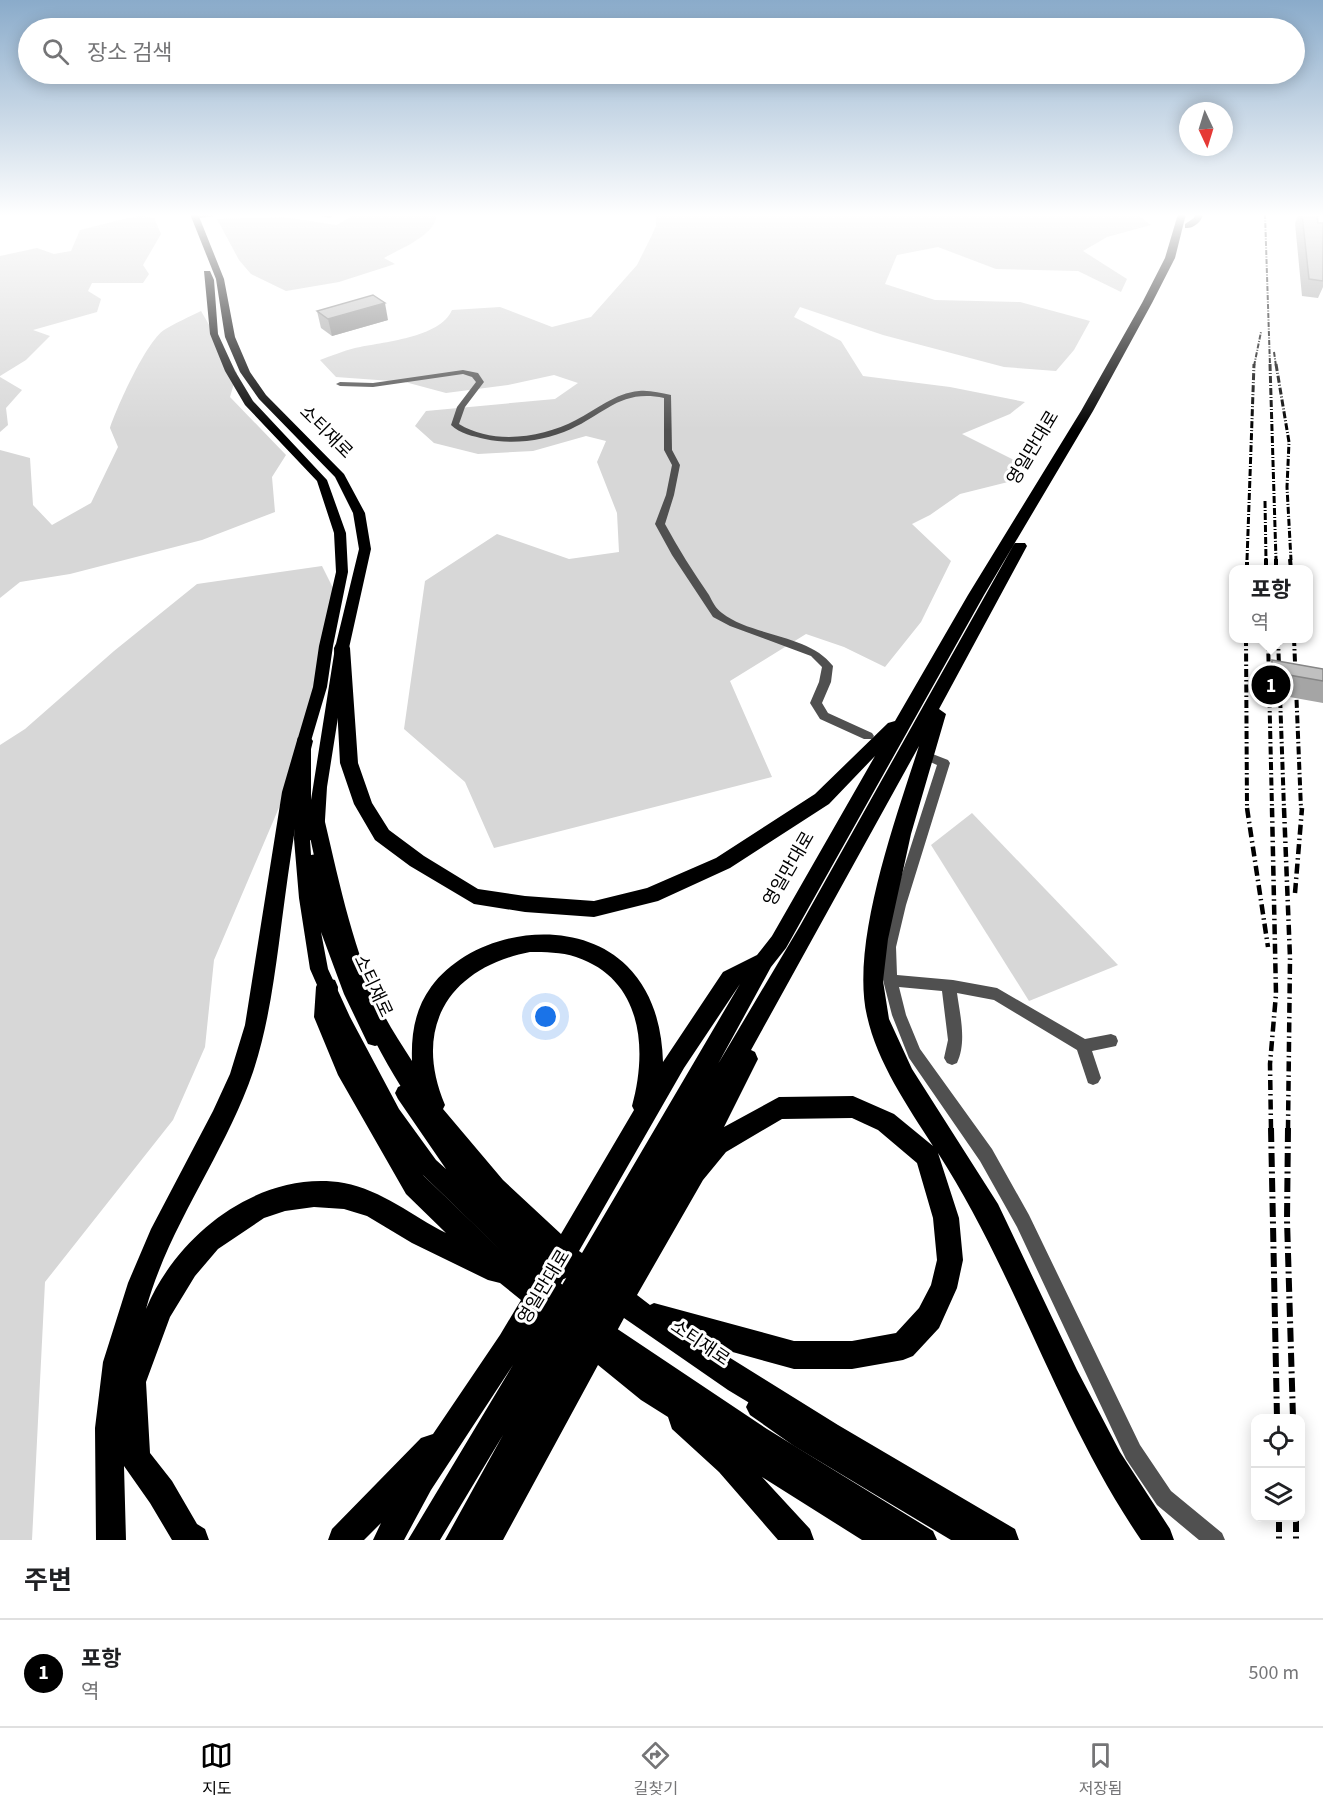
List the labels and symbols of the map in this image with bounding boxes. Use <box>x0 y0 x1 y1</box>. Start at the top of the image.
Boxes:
north arrow <box>1179 102 1233 156</box>
street label: 소티재로 <box>294 400 358 464</box>
street label: 영일만대로 <box>1001 406 1065 490</box>
pin: 1 <box>1252 662 1290 708</box>
street label: 영일만대로 <box>757 827 821 911</box>
street label: 소티재로 <box>348 951 398 1021</box>
your location <box>531 1002 560 1031</box>
street label: 영일만대로 <box>512 1245 576 1329</box>
street label: 소티재로 <box>666 1314 734 1372</box>

